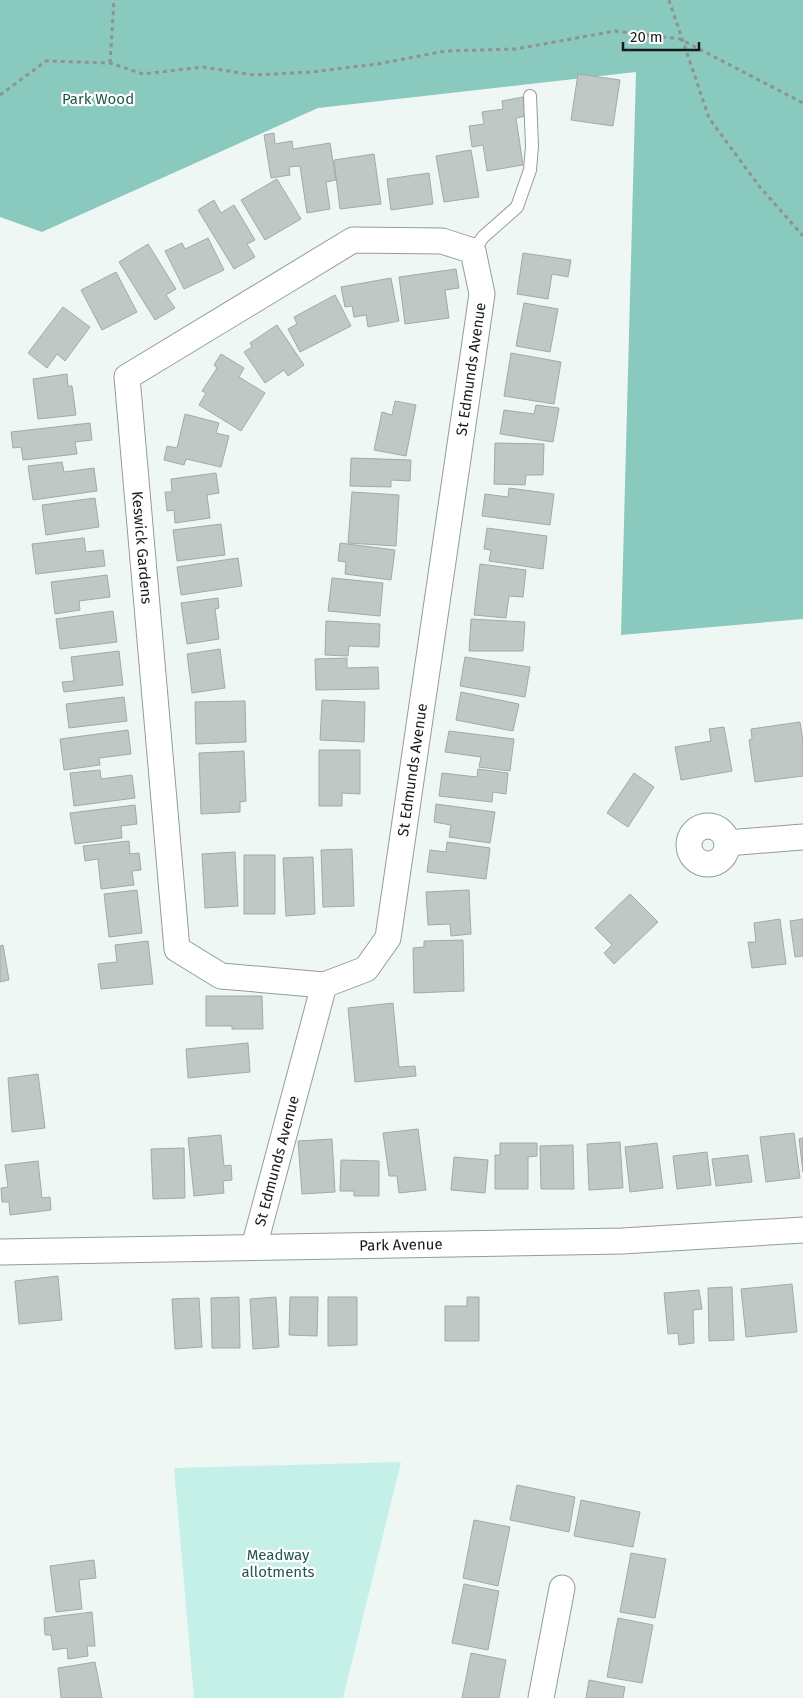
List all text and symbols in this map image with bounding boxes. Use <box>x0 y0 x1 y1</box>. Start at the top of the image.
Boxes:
scale bar <box>623 20 699 52</box>
text: 20 m <box>630 28 663 46</box>
park label: Park Wood <box>62 90 134 108</box>
street label: St Edmunds Avenue <box>452 301 490 437</box>
street label: Keswick Gardens <box>128 490 156 605</box>
street label: St Edmunds Avenue <box>394 702 431 838</box>
street label: St Edmunds Avenue <box>251 1094 303 1228</box>
street label: Park Avenue <box>359 1235 443 1255</box>
park label: Meadway allotments <box>241 1546 315 1581</box>

